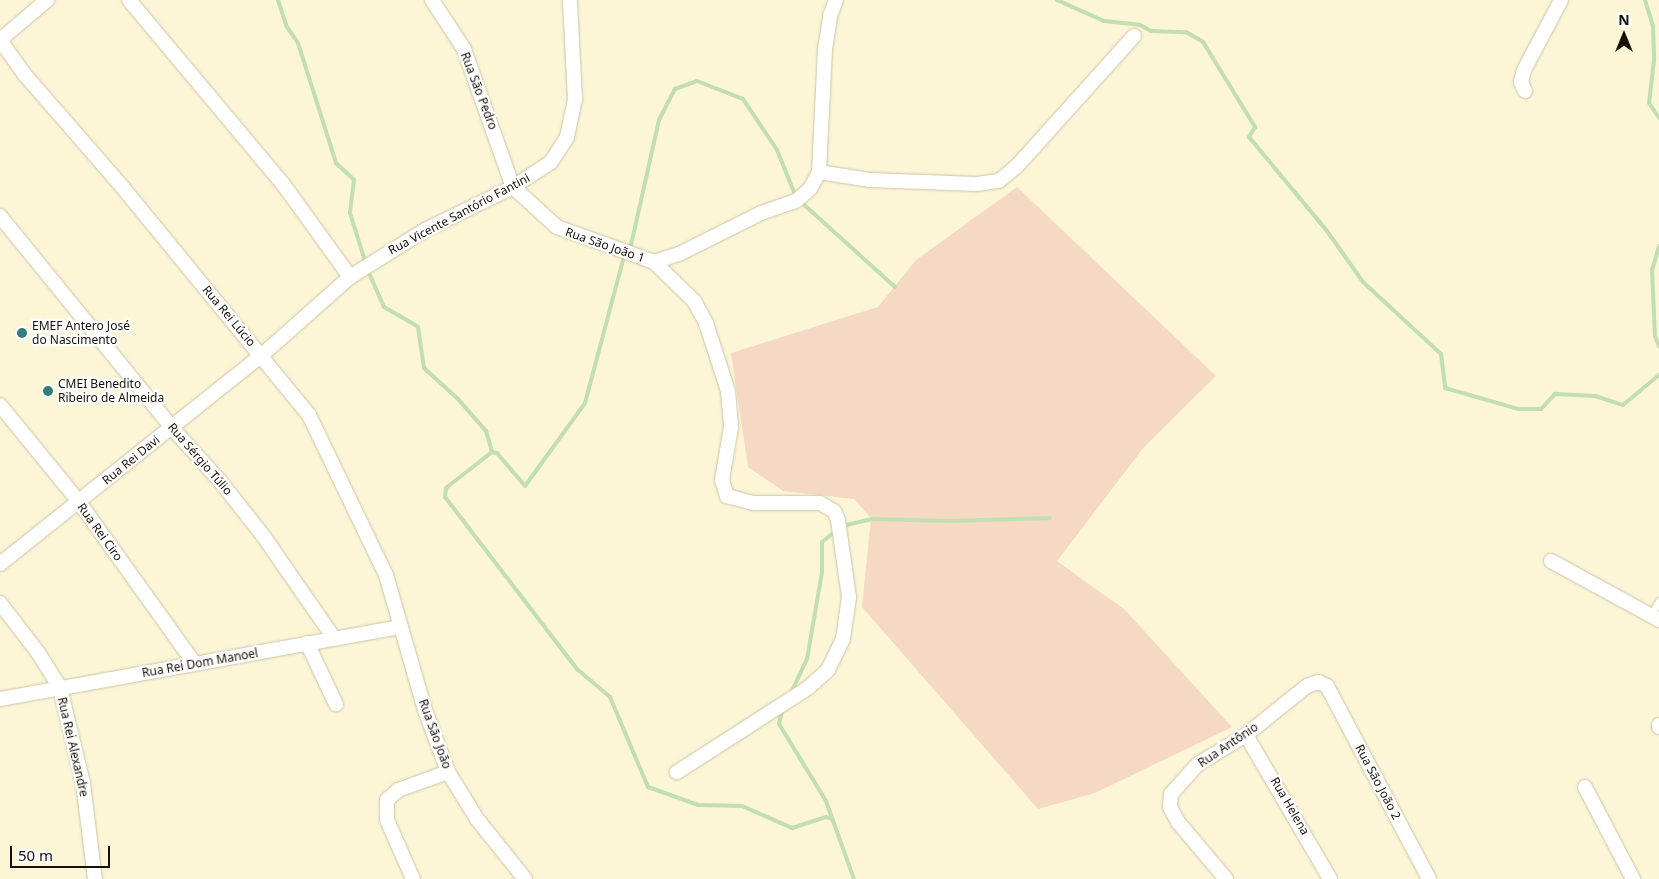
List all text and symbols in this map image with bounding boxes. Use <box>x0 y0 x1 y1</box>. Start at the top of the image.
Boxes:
north arrow <box>1599 10 1649 60</box>
text: N <box>1618 10 1630 29</box>
street label: Rua São Pedro <box>458 50 500 132</box>
street label: Rua Vicente Santório Fantini <box>386 170 532 258</box>
street label: Rua São João 1 <box>563 225 647 265</box>
street label: Rua Rei Lúcio <box>199 283 259 349</box>
place label: EMEF Antero José do Nascimento <box>32 319 130 347</box>
marker: EMEF Antero José do Nascimento <box>16 327 28 339</box>
place label: CMEI Benedito Ribeiro de Almeida <box>58 377 164 405</box>
marker: CMEI Benedito Ribeiro de Almeida <box>42 385 54 397</box>
street label: Rua Sérgio Túlio <box>165 420 235 498</box>
street label: Rua Rei Davi <box>99 432 163 488</box>
street label: Rua Rei Ciro <box>74 500 126 564</box>
street label: Rua Rei Dom Manoel <box>141 646 259 680</box>
street label: Rua Rei Alexandre <box>55 696 91 798</box>
street label: Rua São João <box>416 697 454 771</box>
street label: Rua Antônio <box>1195 720 1261 770</box>
street label: Rua São João 2 <box>1352 742 1404 822</box>
street label: Rua Helena <box>1268 775 1312 837</box>
scale bar <box>12 836 112 868</box>
text: 50 m <box>18 845 53 865</box>

